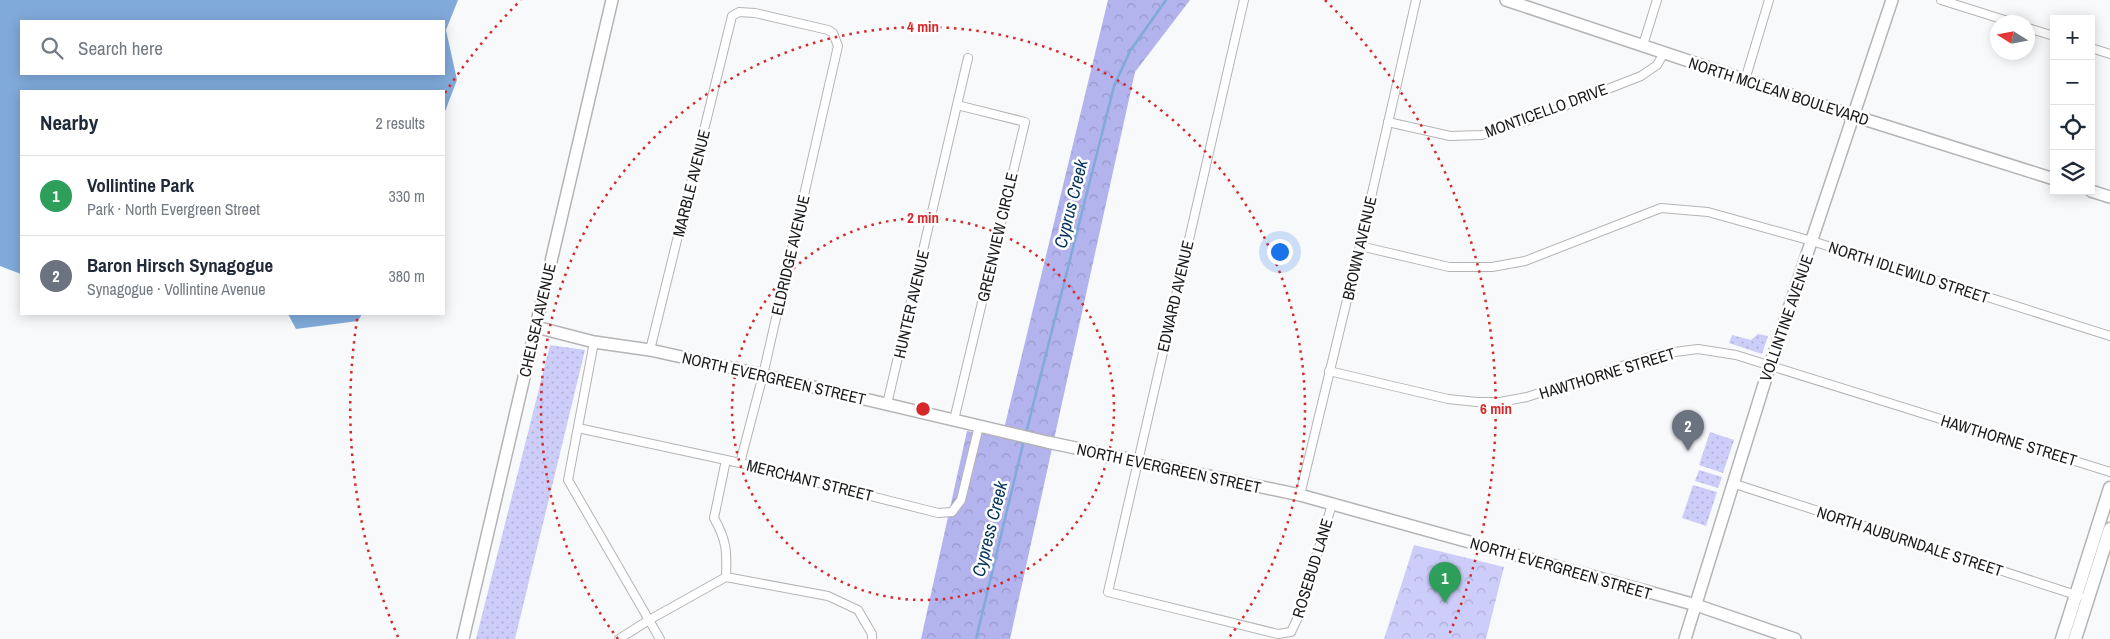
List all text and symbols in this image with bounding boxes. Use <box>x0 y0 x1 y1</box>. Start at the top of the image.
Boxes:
north arrow <box>1990 15 2035 60</box>
map controls <box>2050 15 2095 195</box>
button: + <box>2050 15 2095 60</box>
text: 4 min <box>907 16 939 37</box>
search box <box>20 20 445 75</box>
icon: search <box>38 34 66 62</box>
text: Search here <box>78 35 163 61</box>
street label: NORTH MCLEAN BOULEVARD <box>1686 51 1872 131</box>
button: − <box>2050 60 2095 105</box>
street label: MONTICELLO DRIVE <box>1482 78 1610 142</box>
button: locate <box>2050 105 2095 150</box>
text: Nearby <box>40 108 98 137</box>
text: 2 results <box>375 112 425 134</box>
street label: MARBLE AVENUE <box>667 127 715 239</box>
button: layers <box>2050 150 2095 195</box>
water label: Cyprus Creek <box>1047 156 1094 251</box>
street label: GREENVIEW CIRCLE <box>971 170 1023 304</box>
text: Vollintine Park <box>87 172 194 198</box>
text: 1 <box>52 185 60 207</box>
text: 330 m <box>389 185 425 207</box>
street label: ELDRIDGE AVENUE <box>765 193 815 317</box>
street label: BROWN AVENUE <box>1336 194 1382 302</box>
text: Park · North Evergreen Street <box>87 198 260 220</box>
text: 2 min <box>907 207 939 228</box>
street label: NORTH IDLEWILD STREET <box>1826 236 1992 308</box>
street label: EDWARD AVENUE <box>1151 238 1199 354</box>
your location <box>1267 239 1293 265</box>
street label: HUNTER AVENUE <box>888 248 934 360</box>
text: Baron Hirsch Synagogue <box>87 252 273 278</box>
street label: VOLLINTINE AVENUE <box>1754 252 1818 384</box>
street label: CHELSEA AVENUE <box>513 261 561 379</box>
text: 2 <box>52 265 60 287</box>
text: 380 m <box>389 265 425 287</box>
text: Synagogue · Vollintine Avenue <box>87 278 266 300</box>
street label: HAWTHORNE STREET <box>1536 342 1678 404</box>
street label: NORTH EVERGREEN STREET <box>680 346 868 410</box>
text: 6 min <box>1480 398 1512 419</box>
centre of rings <box>914 400 932 418</box>
street label: HAWTHORNE STREET <box>1938 409 2080 471</box>
pin: 2 <box>1672 410 1704 451</box>
street label: NORTH EVERGREEN STREET <box>1075 438 1263 498</box>
street label: MERCHANT STREET <box>744 454 876 506</box>
water label: Cypress Creek <box>966 478 1014 579</box>
street label: NORTH AUBURNDALE STREET <box>1814 500 2006 582</box>
street label: ROSEBUD LANE <box>1286 516 1338 620</box>
street label: NORTH EVERGREEN STREET <box>1468 532 1654 604</box>
pin: 1 <box>1429 562 1461 603</box>

